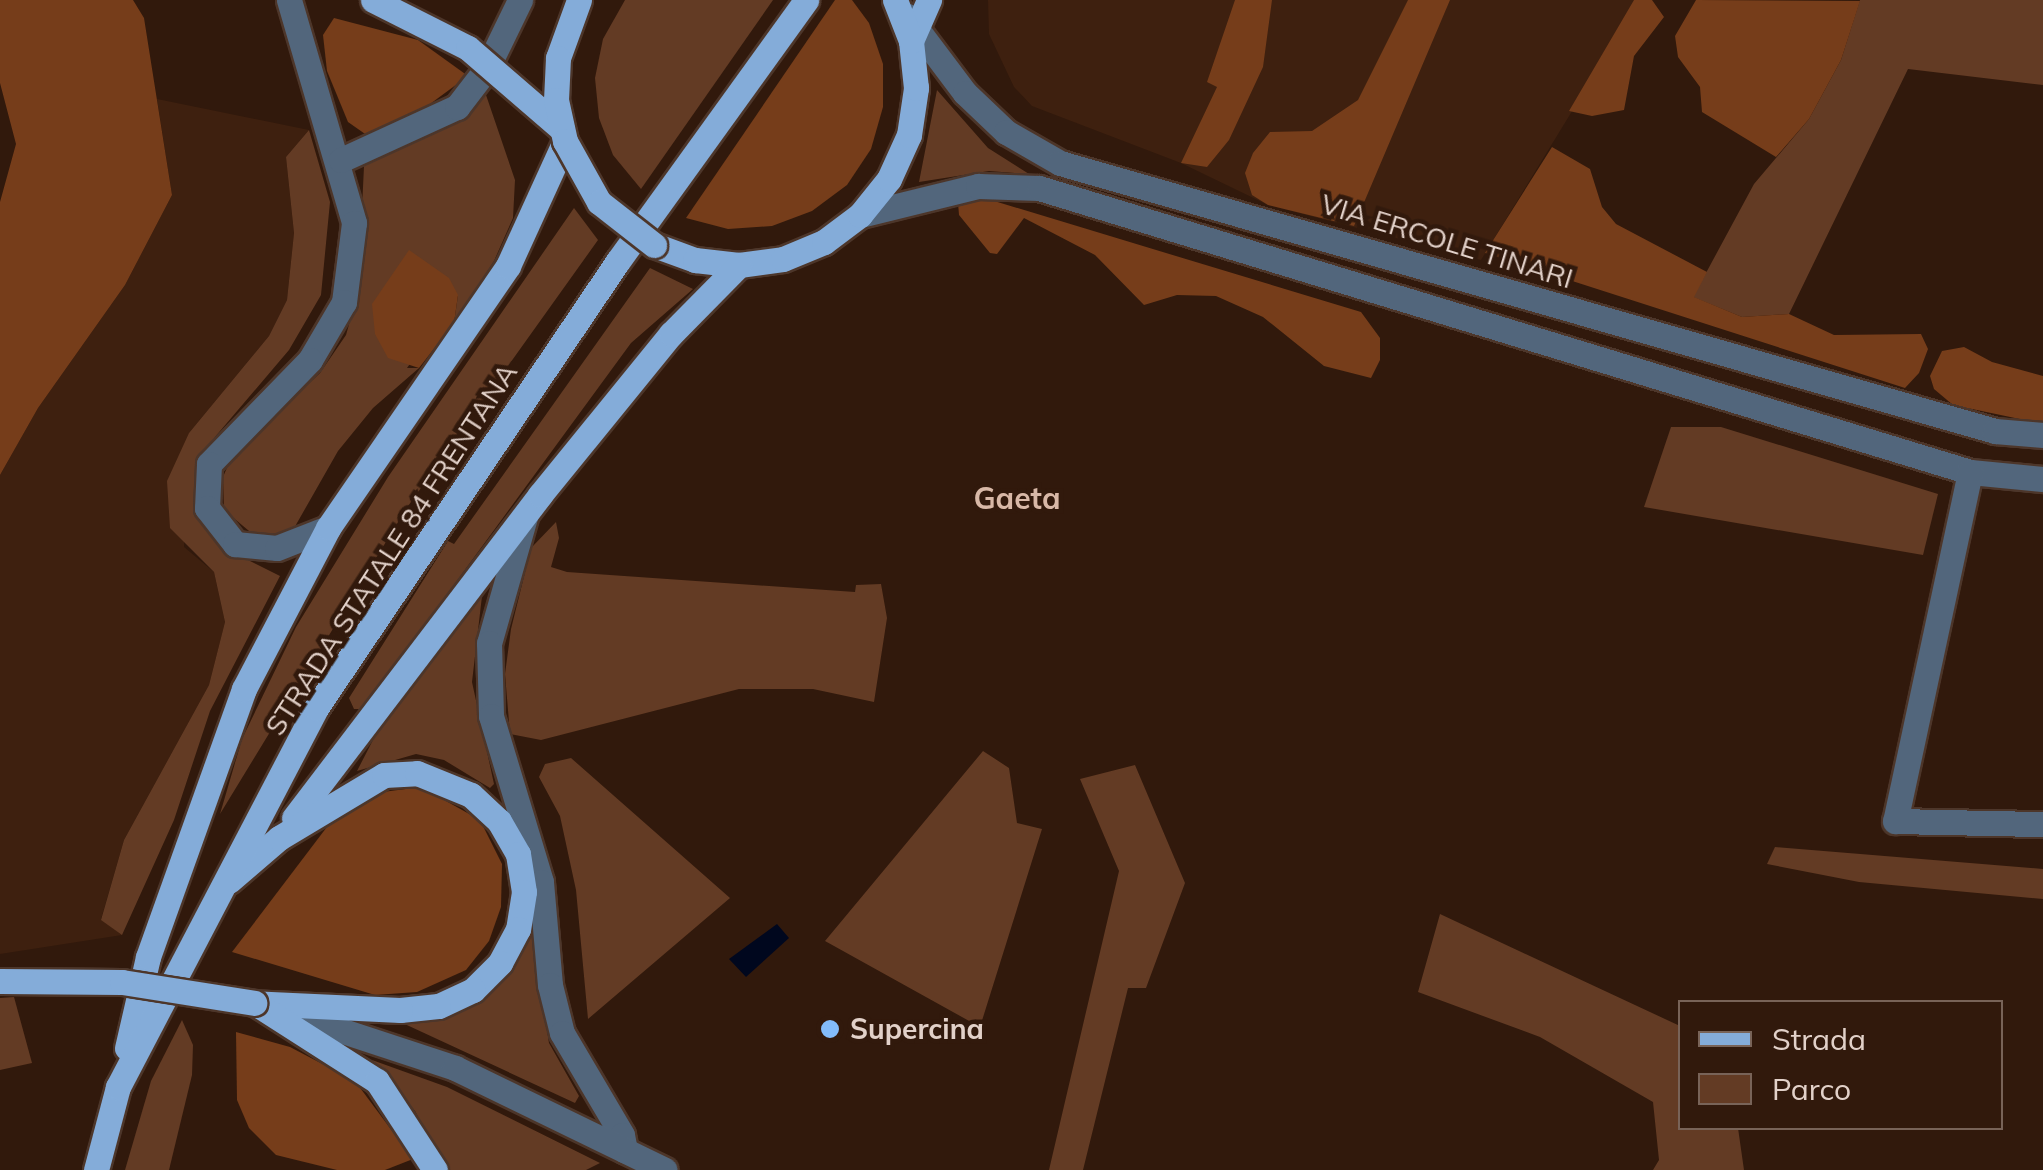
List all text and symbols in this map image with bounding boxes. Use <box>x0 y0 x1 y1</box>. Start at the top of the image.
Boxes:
street label: VIA ERCOLE TINARI <box>1317 187 1577 295</box>
street label: STRADA STATALE 84 FRENTANA <box>258 357 524 741</box>
district label: Gaeta <box>973 480 1061 516</box>
legend <box>1678 1000 2003 1130</box>
place label: Supercina <box>850 1012 984 1046</box>
marker: Supercina <box>819 1018 841 1040</box>
text: Strada <box>1772 1020 1866 1058</box>
text: Parco <box>1772 1070 1851 1108</box>

